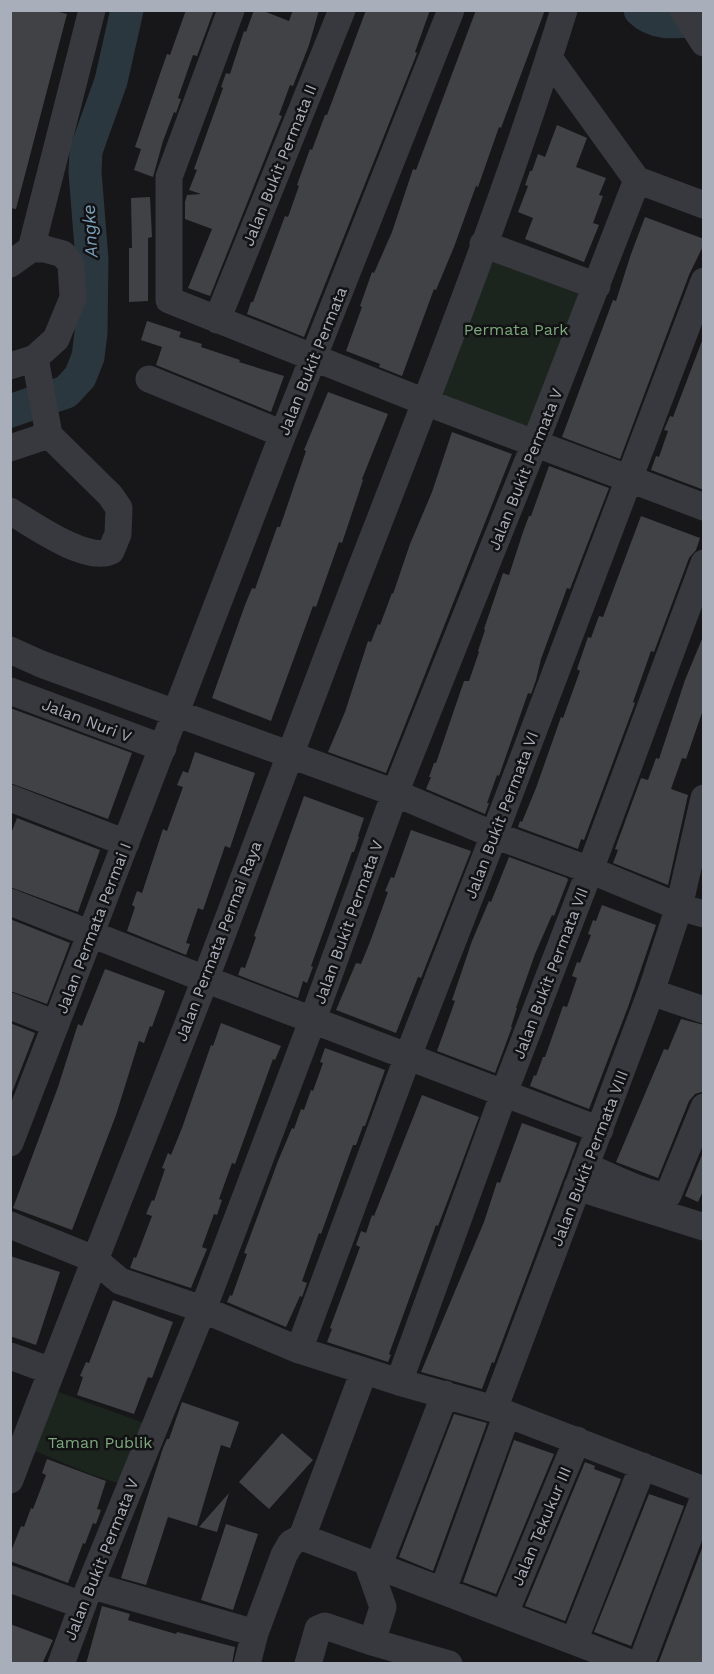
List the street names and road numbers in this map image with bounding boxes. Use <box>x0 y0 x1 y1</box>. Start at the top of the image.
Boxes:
street label: Jalan Bukit Permata II <box>238 82 321 249</box>
street label: Jalan Bukit Permata <box>274 284 351 438</box>
street label: Jalan Bukit Permata V <box>484 385 567 553</box>
street label: Jalan Nuri V <box>39 695 134 746</box>
street label: Jalan Bukit Permata VI <box>461 729 542 902</box>
street label: Jalan Permata Permai Raya <box>171 838 266 1044</box>
street label: Jalan Bukit Permata V <box>310 838 387 1007</box>
street label: Jalan Permata Permai I <box>52 840 135 1016</box>
street label: Jalan Bukit Permata VII <box>509 885 592 1062</box>
street label: Jalan Bukit Permata VIII <box>547 1067 632 1249</box>
street label: Jalan Tekukur III <box>508 1464 575 1589</box>
street label: Jalan Bukit Permata V <box>60 1475 143 1643</box>

